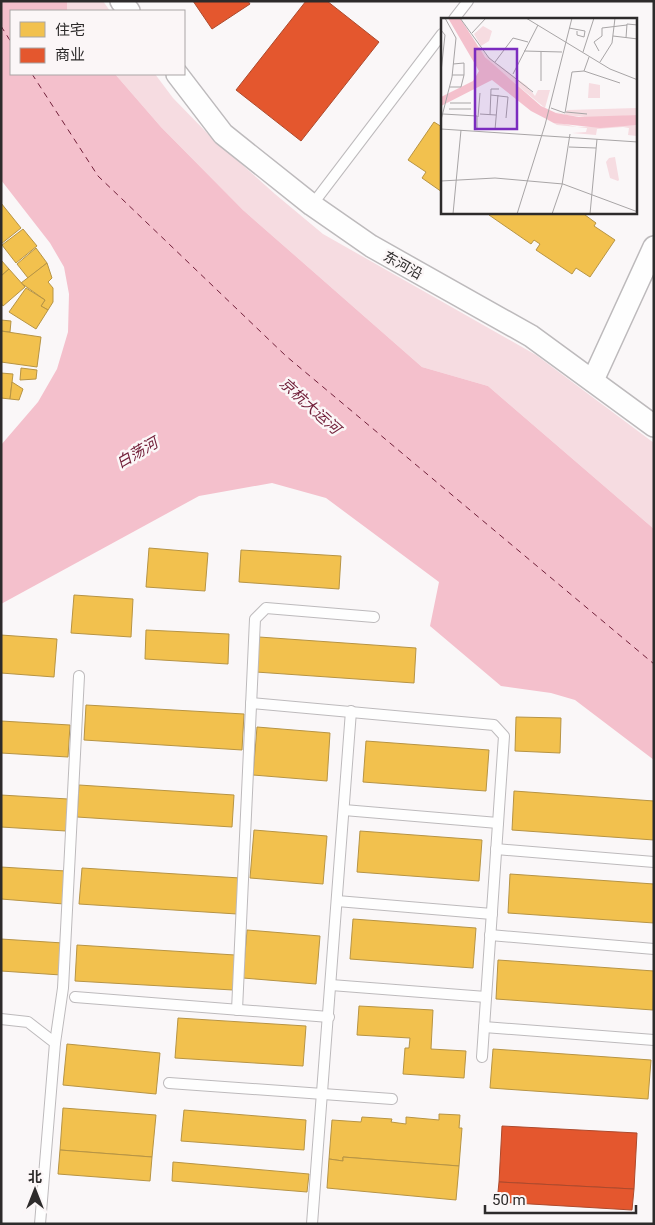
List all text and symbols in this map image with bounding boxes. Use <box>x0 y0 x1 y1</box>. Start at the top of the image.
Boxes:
legend <box>10 10 185 75</box>
inset map <box>441 18 638 214</box>
text: 住宅 <box>55 21 85 39</box>
text: 商业 <box>55 46 85 64</box>
street label: 东河沿 <box>381 248 425 282</box>
water label: 京杭大运河 <box>276 374 346 440</box>
water label: 白荡河 <box>113 432 164 472</box>
north arrow <box>10 1165 60 1215</box>
text: 北 <box>28 1169 42 1185</box>
scale bar <box>485 1182 636 1214</box>
text: 50 m <box>492 1191 526 1209</box>

